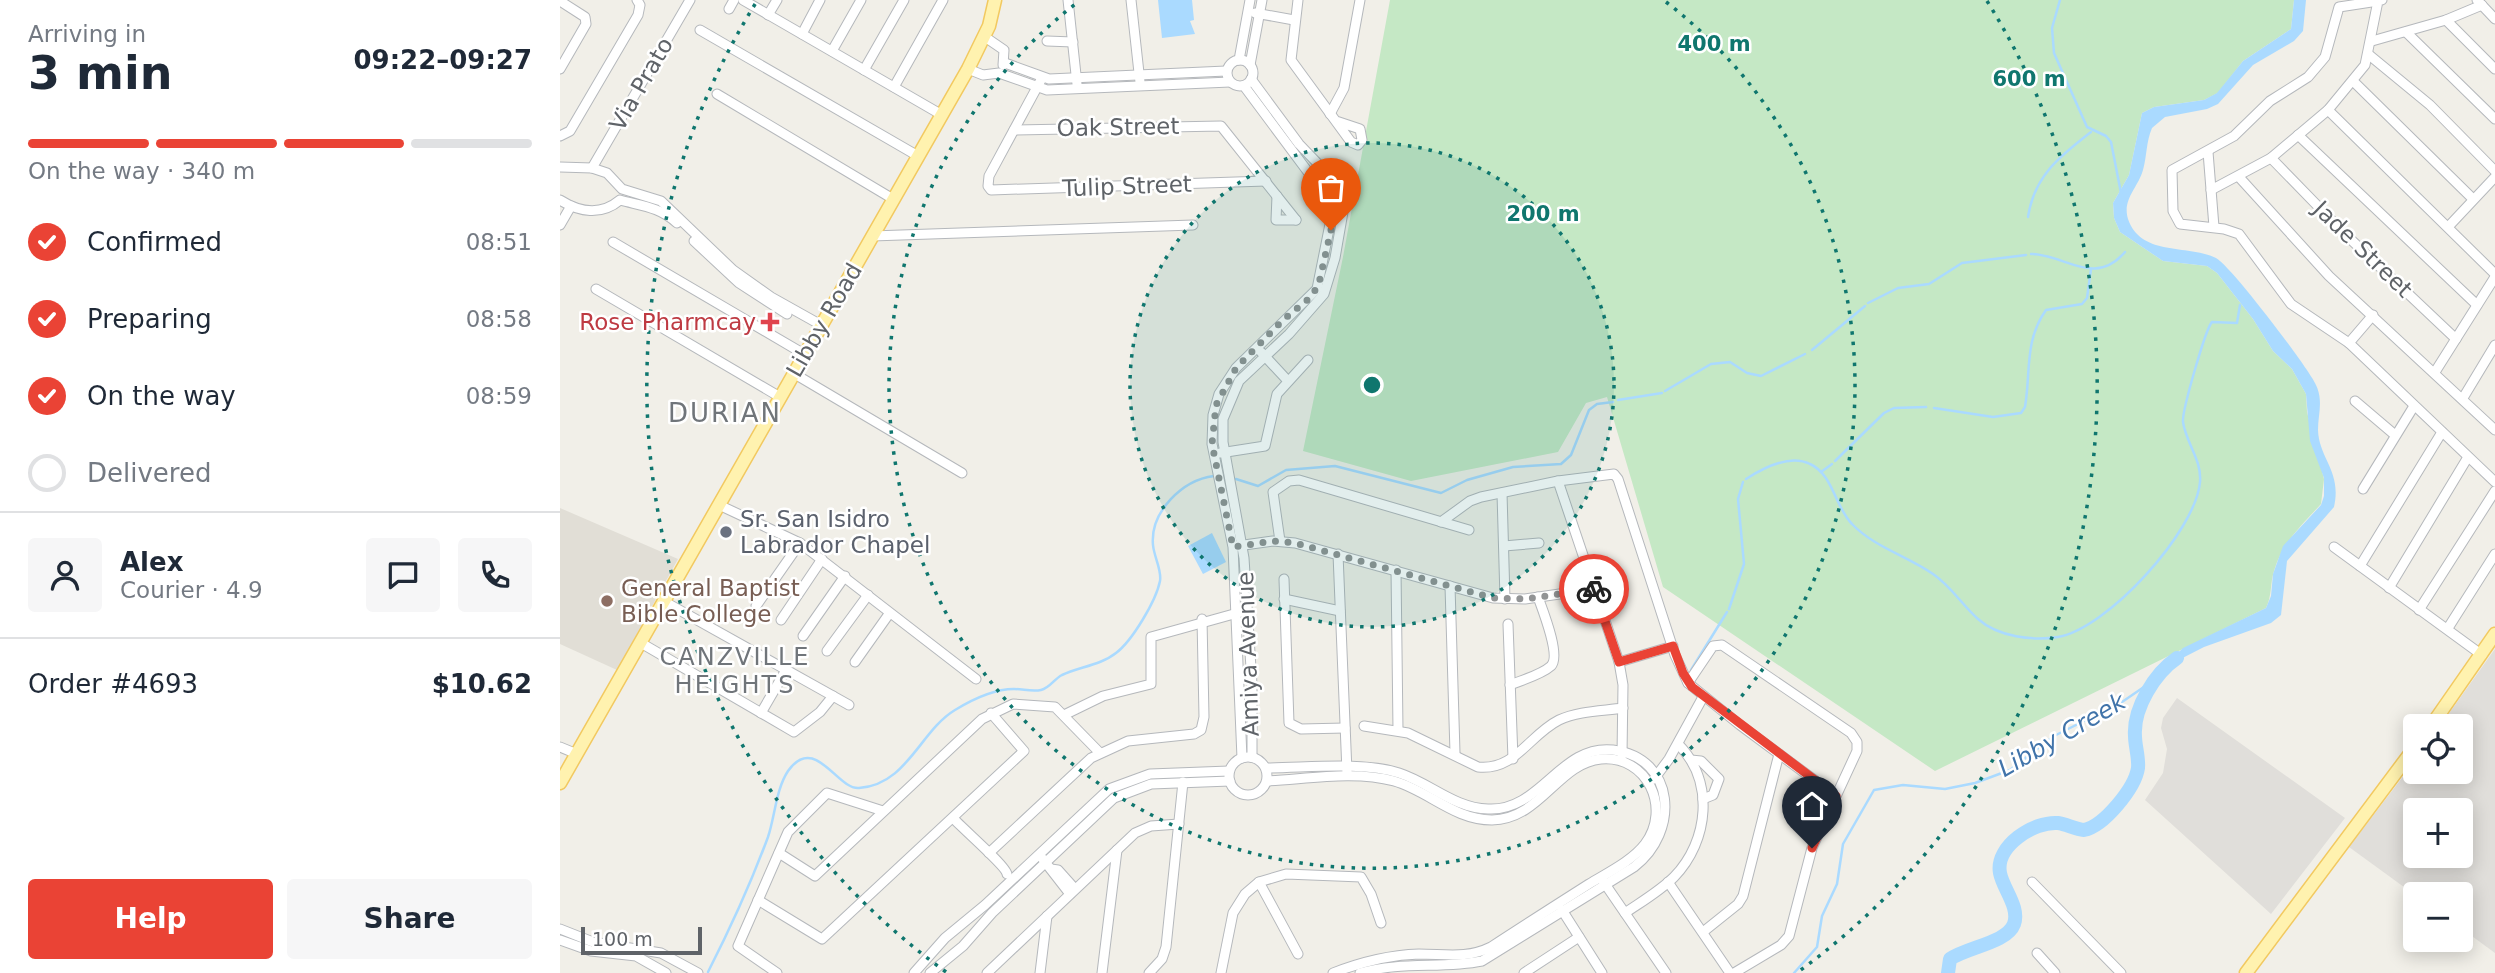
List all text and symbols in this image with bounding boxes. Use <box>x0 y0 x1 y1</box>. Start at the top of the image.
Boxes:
text: Arriving in <box>28 21 146 47</box>
text: 400 m <box>1677 32 1751 56</box>
street label: Via Prato <box>604 33 678 135</box>
text: 09:22–09:27 <box>353 45 532 75</box>
text: 3 min <box>28 46 172 100</box>
text: 600 m <box>1992 67 2066 91</box>
street label: Oak Street <box>1056 113 1180 141</box>
text: On the way · 340 m <box>28 158 255 184</box>
pin <box>1301 158 1361 230</box>
icon: bag <box>1312 169 1350 207</box>
street label: Tulip Street <box>1061 171 1192 201</box>
street label: Jade Street <box>2307 194 2418 302</box>
text: 200 m <box>1506 202 1580 226</box>
icon: check <box>28 223 66 261</box>
text: Confirmed <box>87 227 222 257</box>
text: 08:51 <box>466 229 532 255</box>
street label: Libby Road <box>781 258 867 382</box>
icon: check <box>28 300 66 338</box>
text: Preparing <box>87 304 212 334</box>
text: 08:58 <box>466 306 532 332</box>
place label: Rose Pharmcay <box>579 309 756 335</box>
marker: Rose Pharmcay <box>762 314 778 330</box>
centre of rings <box>1360 373 1384 397</box>
icon: check <box>28 377 66 415</box>
text: On the way <box>87 381 236 411</box>
text: 08:59 <box>466 383 532 409</box>
district label: DURIAN <box>668 398 782 428</box>
text: Delivered <box>87 458 211 488</box>
place label: Sr. San Isidro Labrador Chapel <box>740 506 930 558</box>
marker: Sr. San Isidro Labrador Chapel <box>718 524 734 540</box>
button: person <box>28 538 102 612</box>
button: chat <box>366 538 440 612</box>
button: phone <box>458 538 532 612</box>
text: Alex <box>120 547 183 577</box>
courier <box>1559 554 1629 624</box>
icon: bike <box>1575 570 1613 608</box>
street label: Amiya Avenue <box>1232 571 1264 737</box>
place label: General Baptist Bible College <box>621 575 800 627</box>
text: Courier · 4.9 <box>120 577 263 603</box>
marker: General Baptist Bible College <box>599 593 615 609</box>
district label: CANZVILLE HEIGHTS <box>660 643 810 699</box>
text: Order #4693 <box>28 669 198 699</box>
text: $10.62 <box>432 669 532 699</box>
water label: Libby Creek <box>1993 687 2132 783</box>
map controls <box>2403 714 2473 952</box>
button: locate <box>2403 714 2473 784</box>
pin <box>1782 776 1842 848</box>
icon: home <box>1793 787 1831 825</box>
button: + <box>2403 798 2473 868</box>
button: Help <box>28 879 273 959</box>
button: Share <box>287 879 532 959</box>
button: − <box>2403 882 2473 952</box>
scale bar <box>581 924 702 956</box>
text: 100 m <box>592 928 653 950</box>

